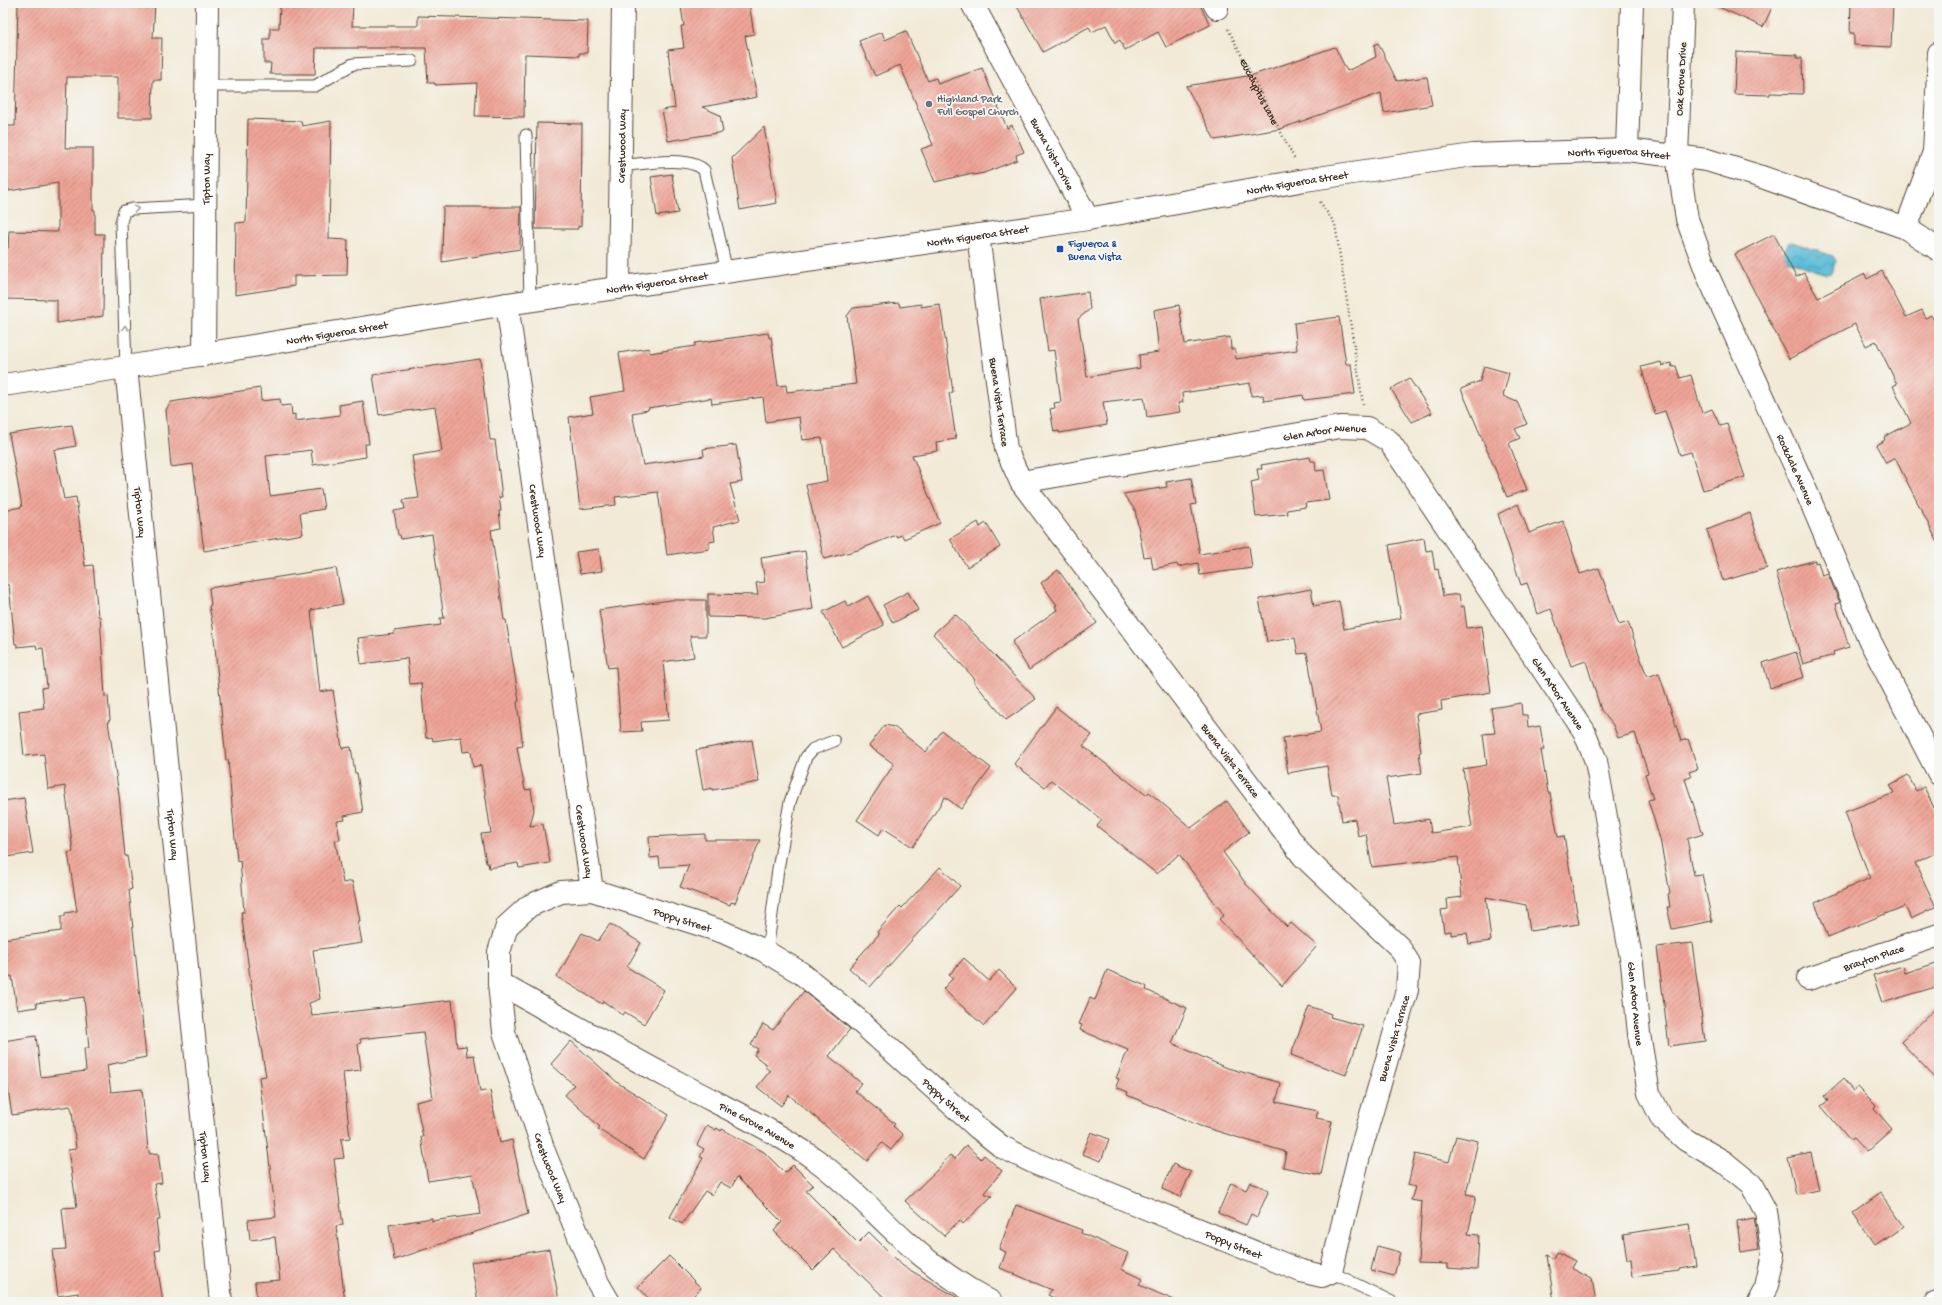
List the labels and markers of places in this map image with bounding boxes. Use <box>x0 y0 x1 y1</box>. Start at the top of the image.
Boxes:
place label: Highland Park Full Gospel Church <box>936 94 1019 119</box>
marker: Highland Park Full Gospel Church <box>924 99 934 109</box>
place label: Figueroa & Buena Vista <box>1067 239 1122 264</box>
marker: Figueroa & Buena Vista <box>1055 244 1065 254</box>

